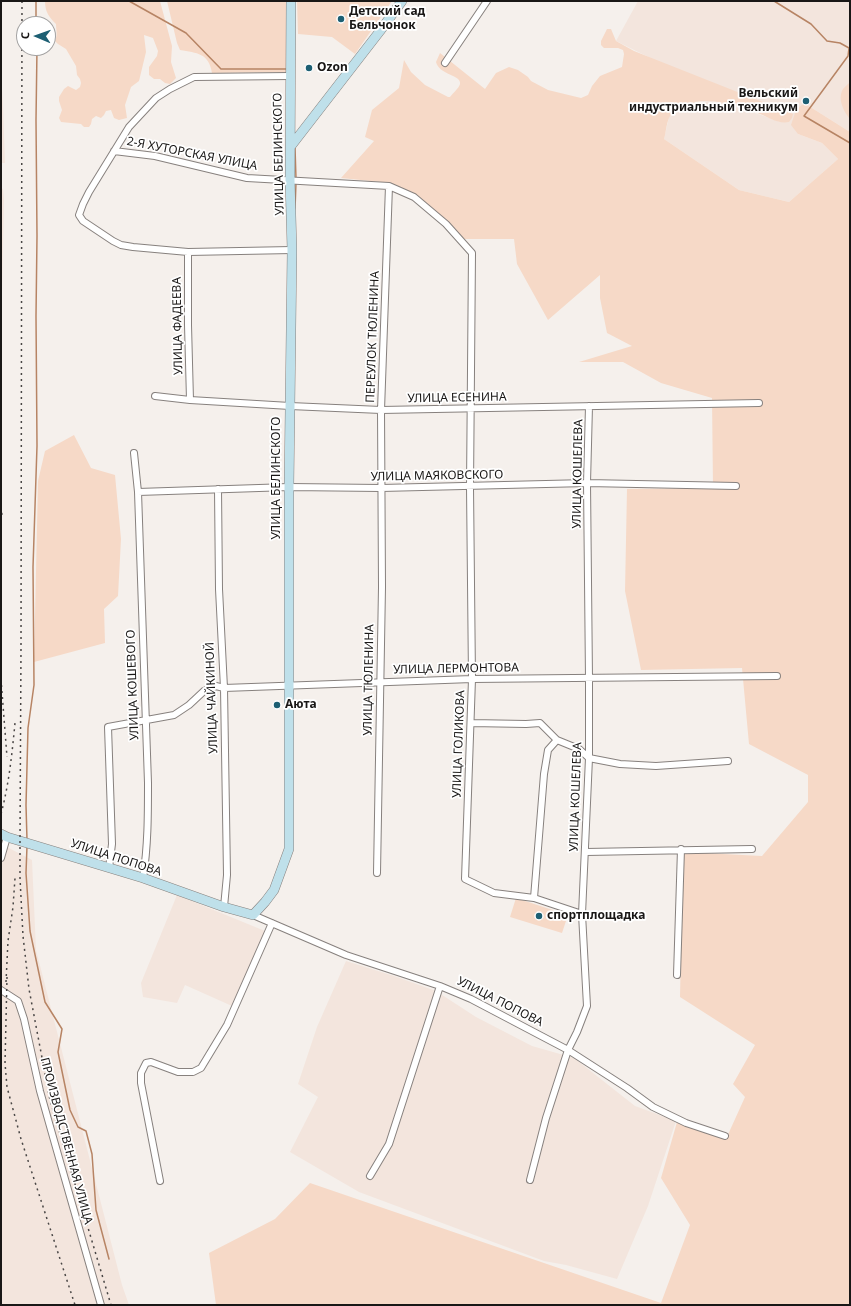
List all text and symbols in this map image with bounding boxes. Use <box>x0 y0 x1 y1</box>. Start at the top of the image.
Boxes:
place label: Детский сад Бельчонок <box>349 5 425 33</box>
marker: Детский сад Бельчонок <box>336 14 346 24</box>
north arrow <box>16 16 56 56</box>
text: С <box>17 32 32 39</box>
place label: Ozon <box>317 61 348 75</box>
marker: Ozon <box>304 63 314 73</box>
place label: Вельский индустриальный техникум <box>629 87 798 115</box>
street label: УЛИЦА БЕЛИНСКОГО <box>271 92 287 216</box>
marker: Вельский индустриальный техникум <box>801 96 811 106</box>
street label: 2-Я ХУТОРСКАЯ УЛИЦА <box>126 134 258 174</box>
street label: ПЕРЕУЛОК ТЮЛЕНИНА <box>364 271 382 403</box>
street label: УЛИЦА ФАДЕЕВА <box>170 277 186 375</box>
street label: УЛИЦА ЕСЕНИНА <box>407 390 507 406</box>
street label: УЛИЦА БЕЛИНСКОГО <box>270 417 284 539</box>
street label: УЛИЦА КОШЕЛЕВА <box>570 419 586 529</box>
street label: УЛИЦА МАЯКОВСКОГО <box>370 468 504 484</box>
street label: УЛИЦА ТЮЛЕНИНА <box>361 624 377 736</box>
street label: УЛИЦА КОШЕВОГО <box>124 629 142 741</box>
street label: УЛИЦА ЧАЙКИНОЙ <box>203 642 221 754</box>
street label: УЛИЦА ЛЕРМОНТОВА <box>393 661 519 677</box>
street label: УЛИЦА ГОЛИКОВА <box>450 690 468 798</box>
place label: Аюта <box>285 698 317 712</box>
marker: Аюта <box>272 700 282 710</box>
street label: УЛИЦА КОШЕЛЕВА <box>567 742 585 852</box>
street label: УЛИЦА ПОПОВА <box>69 837 163 879</box>
place label: спортплощадка <box>547 909 645 923</box>
marker: спортплощадка <box>534 911 544 921</box>
street label: УЛИЦА ПОПОВА <box>455 974 545 1030</box>
street label: ПРОИЗВОДСТВЕННАЯ УЛИЦА <box>37 1056 95 1226</box>

